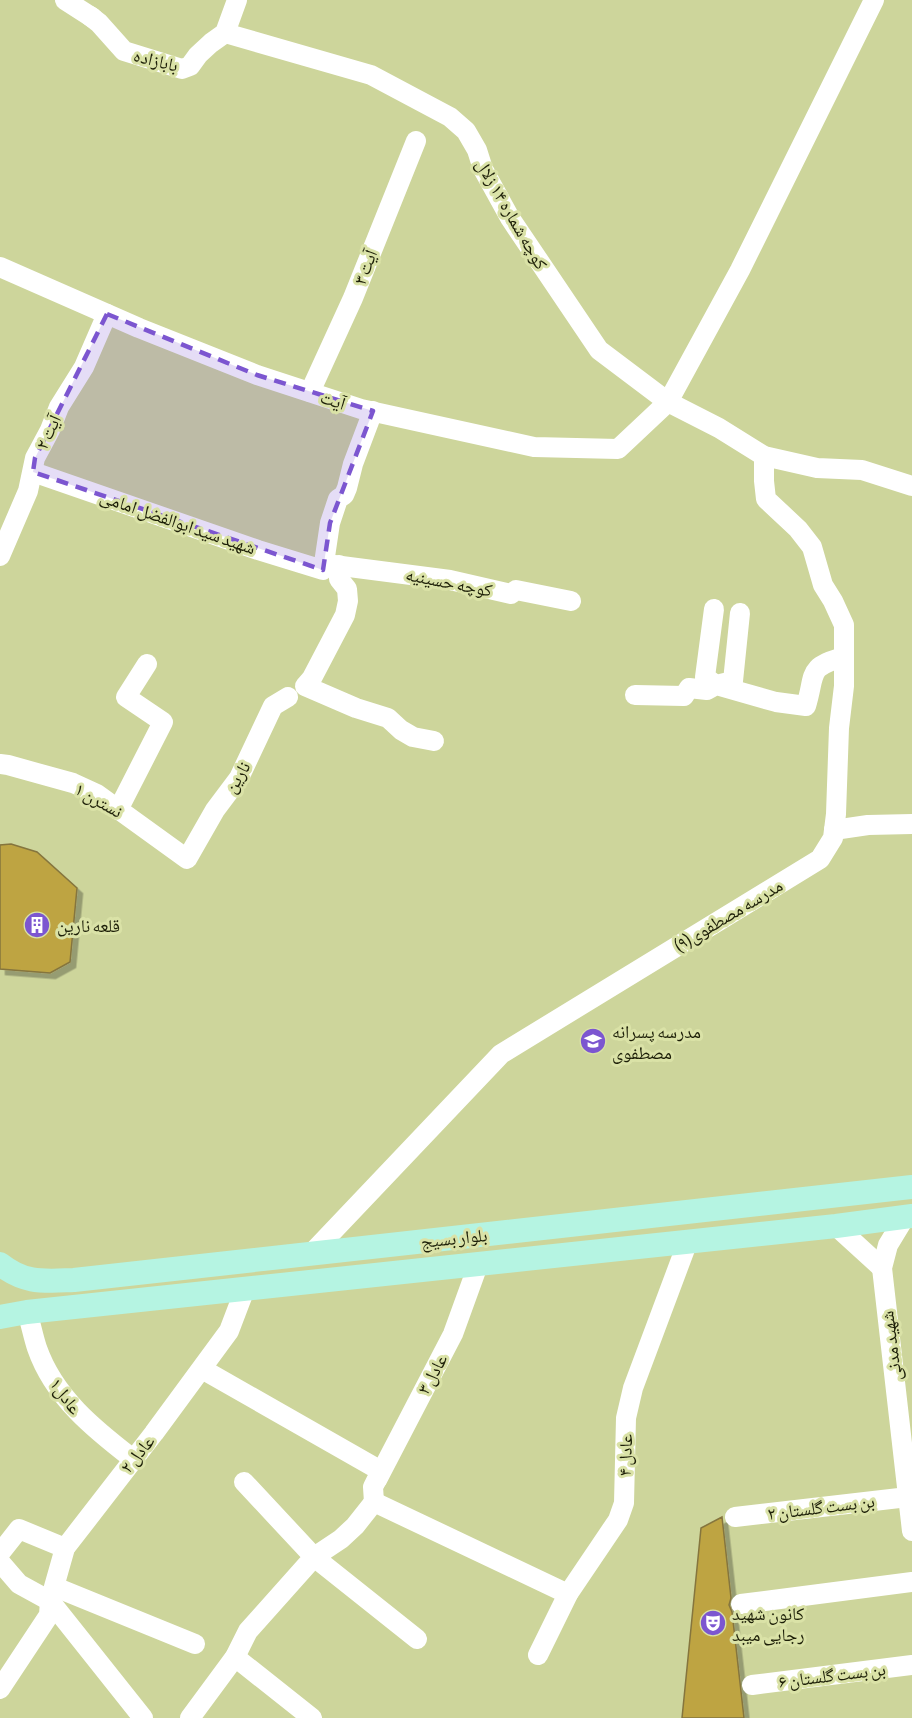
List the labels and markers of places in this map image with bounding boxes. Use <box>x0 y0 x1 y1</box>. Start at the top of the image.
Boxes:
building icon: قلعه نارین <box>22 910 52 940</box>
place label: قلعه نارین <box>57 915 120 937</box>
place label: مدرسه پسرانه مصطفوی <box>612 1021 701 1064</box>
school or university icon: مدرسه پسرانه مصطفوی <box>578 1026 608 1056</box>
place label: کانون شهید رجایی میبد <box>732 1603 805 1646</box>
theatre icon: کانون شهید رجایی میبد <box>698 1608 728 1638</box>

